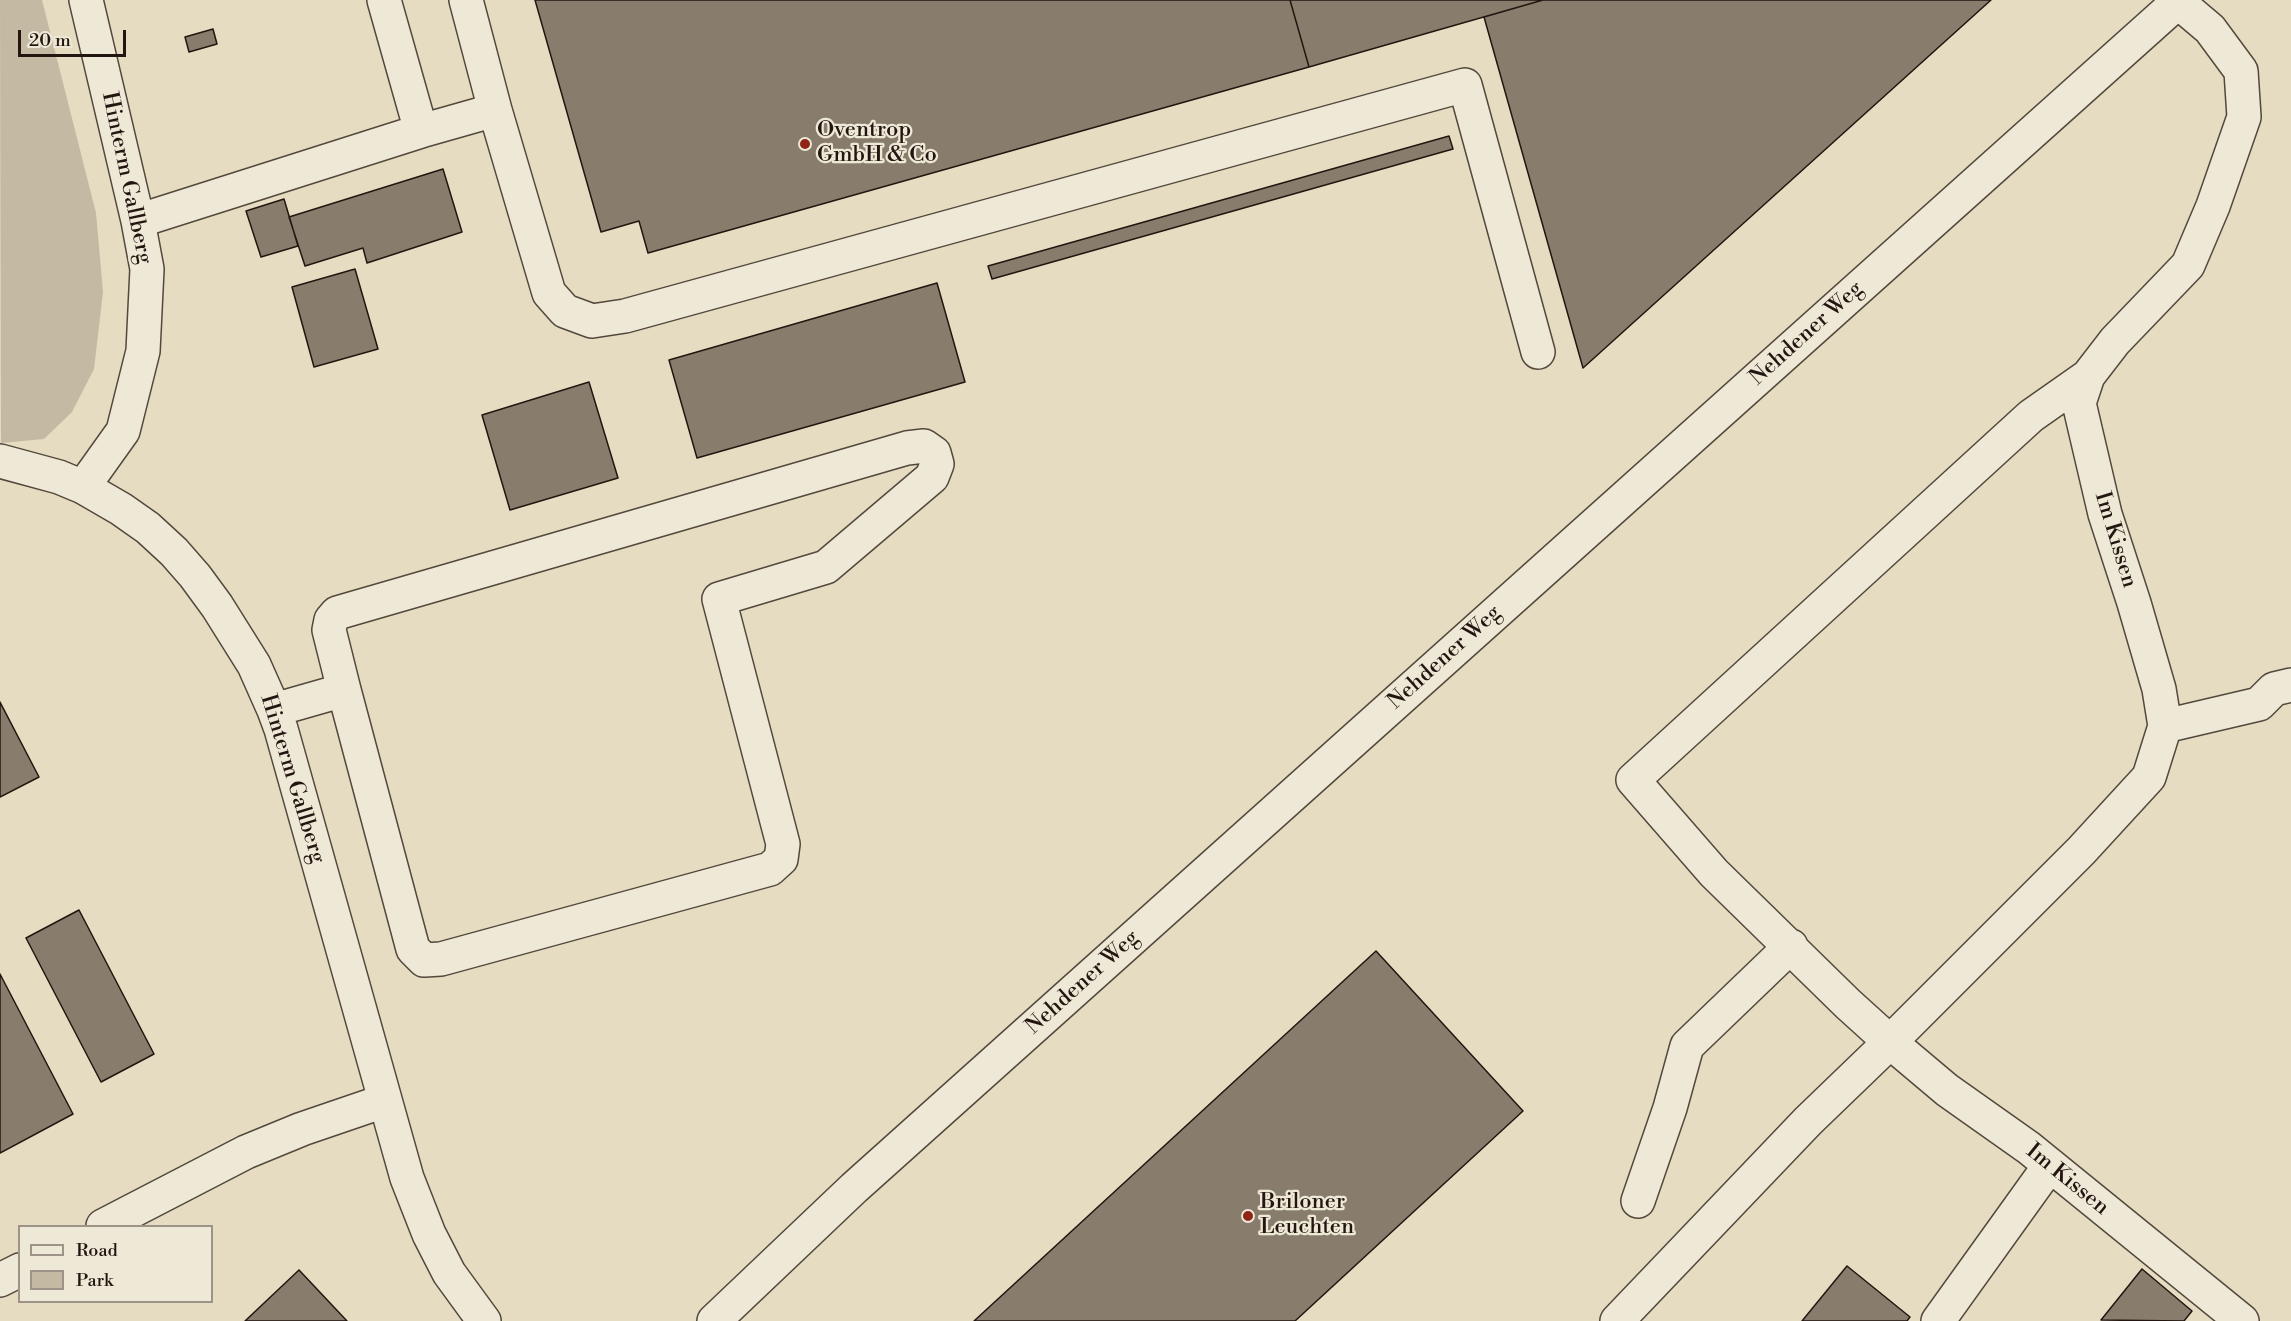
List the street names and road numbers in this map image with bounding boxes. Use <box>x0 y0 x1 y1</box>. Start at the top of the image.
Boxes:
street label: Hinterm Gallberg <box>95 90 157 266</box>
street label: Nehdener Weg <box>1745 276 1869 392</box>
street label: Im Kissen <box>2088 489 2142 591</box>
street label: Nehdener Weg <box>1383 600 1507 716</box>
street label: Hinterm Gallberg <box>254 691 330 867</box>
street label: Nehdener Weg <box>1021 925 1145 1041</box>
street label: Im Kissen <box>2020 1139 2114 1221</box>

